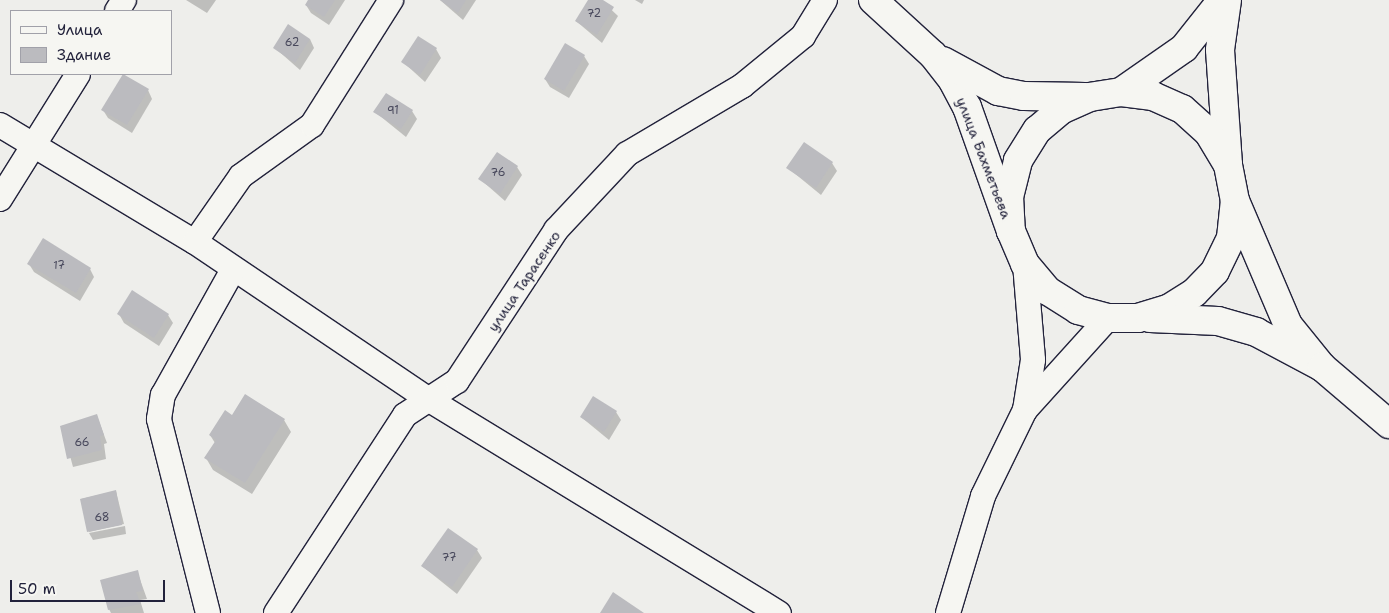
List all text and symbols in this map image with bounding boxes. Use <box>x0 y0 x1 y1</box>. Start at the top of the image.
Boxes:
house number: 72 <box>587 7 601 21</box>
legend <box>10 10 172 75</box>
text: Улица <box>57 20 102 40</box>
house number: 62 <box>285 36 299 50</box>
text: Здание <box>57 45 111 65</box>
street label: улица Бахметьева <box>953 95 1015 221</box>
house number: 91 <box>387 104 399 118</box>
house number: 76 <box>491 166 505 180</box>
street label: улица Тарасенко <box>484 228 564 334</box>
house number: 17 <box>53 259 65 273</box>
house number: 66 <box>74 436 90 450</box>
house number: 68 <box>95 511 109 525</box>
house number: 77 <box>442 551 456 565</box>
scale bar <box>12 570 168 602</box>
text: 50 m <box>18 579 56 599</box>

